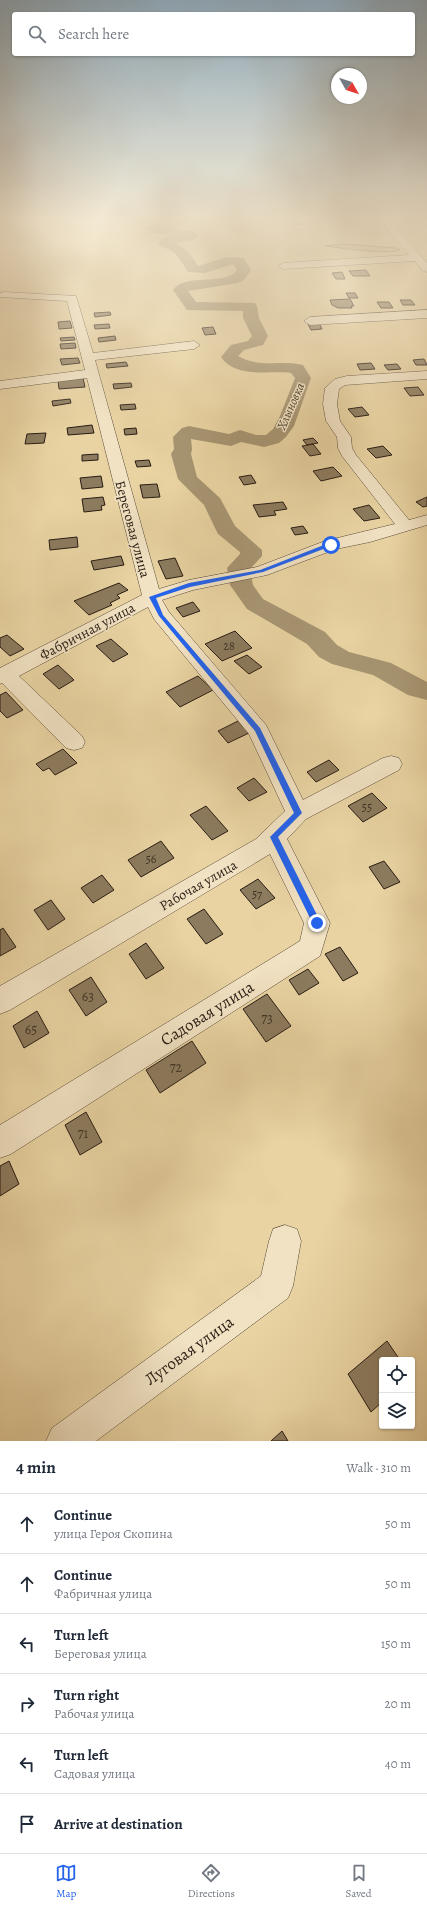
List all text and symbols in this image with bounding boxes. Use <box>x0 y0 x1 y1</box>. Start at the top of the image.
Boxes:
search box <box>12 12 415 56</box>
icon: search <box>26 23 48 45</box>
text: Search here <box>58 24 129 44</box>
north arrow <box>331 68 367 104</box>
water label: Хлыновка <box>272 380 308 433</box>
street label: Береговая улица <box>110 478 155 580</box>
route start <box>322 536 340 554</box>
street label: Фабричная улица <box>36 598 139 665</box>
house number: 28 <box>223 638 235 654</box>
house number: 55 <box>362 799 372 815</box>
house number: 56 <box>146 851 157 867</box>
street label: Рабочая улица <box>156 855 241 915</box>
house number: 57 <box>252 886 263 902</box>
route end <box>308 914 326 932</box>
street label: Садовая улица <box>156 975 259 1051</box>
house number: 63 <box>82 987 94 1006</box>
house number: 73 <box>261 1009 273 1028</box>
house number: 65 <box>25 1020 37 1039</box>
house number: 72 <box>170 1058 183 1077</box>
house number: 71 <box>78 1124 89 1143</box>
street label: Луговая улица <box>140 1310 239 1391</box>
map controls <box>379 1357 415 1429</box>
button: locate <box>379 1357 415 1393</box>
button: layers <box>379 1393 415 1429</box>
text: 4 min <box>16 1456 56 1479</box>
text: Walk · 310 m <box>346 1459 411 1476</box>
text: Continue <box>54 1505 112 1525</box>
icon: ahead <box>16 1513 38 1535</box>
text: 50 m <box>385 1515 411 1532</box>
text: улица Героя Скопина <box>54 1525 173 1542</box>
text: Continue <box>54 1565 112 1585</box>
icon: ahead <box>16 1573 38 1595</box>
text: 50 m <box>385 1575 411 1592</box>
text: Фабричная улица <box>54 1585 152 1602</box>
text: Turn left <box>54 1625 109 1645</box>
icon: left <box>16 1633 38 1655</box>
text: 150 m <box>381 1635 411 1652</box>
text: Береговая улица <box>54 1645 147 1662</box>
text: Turn right <box>54 1685 119 1705</box>
icon: right <box>16 1693 38 1715</box>
text: 20 m <box>385 1695 411 1712</box>
text: Рабочая улица <box>54 1705 135 1722</box>
text: Turn left <box>54 1745 109 1765</box>
icon: left <box>16 1753 38 1775</box>
text: 40 m <box>385 1755 411 1772</box>
text: Садовая улица <box>54 1765 135 1782</box>
icon: arrive <box>16 1813 38 1835</box>
text: Arrive at destination <box>54 1814 183 1834</box>
tab: Map <box>55 1862 77 1901</box>
tab: Directions <box>188 1862 235 1901</box>
tab: Saved <box>346 1862 372 1901</box>

